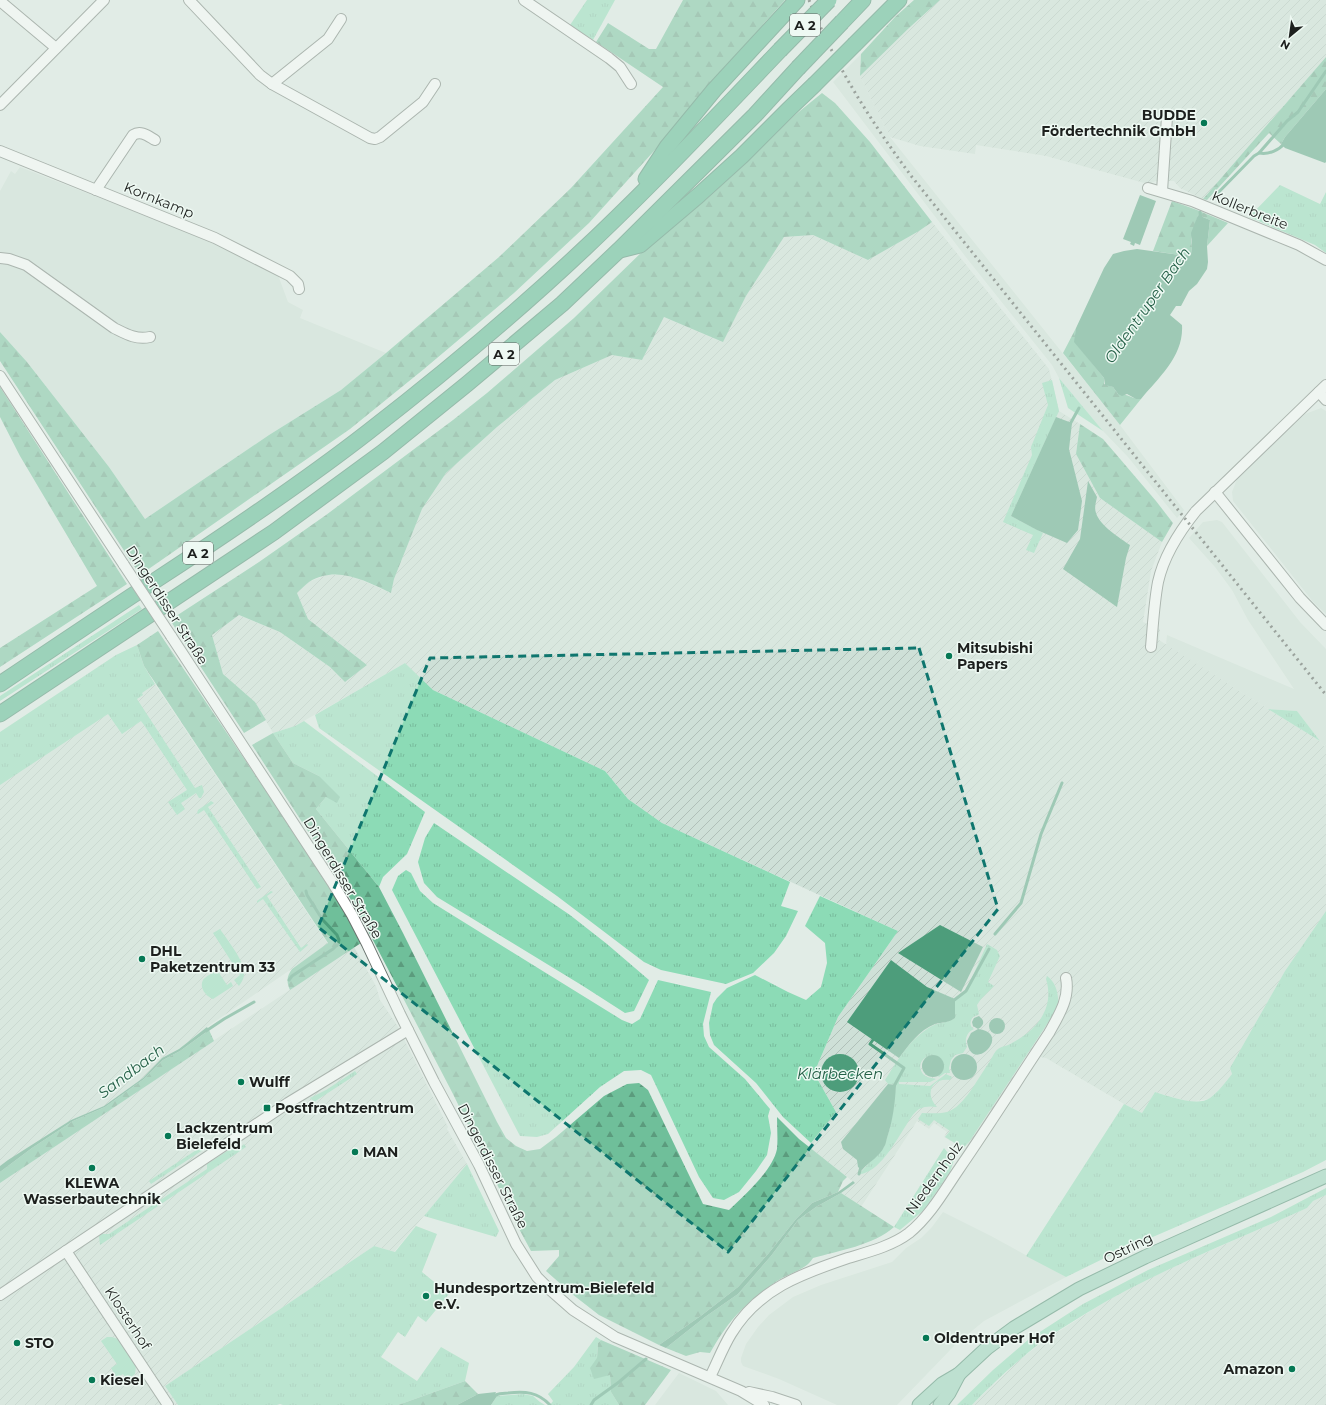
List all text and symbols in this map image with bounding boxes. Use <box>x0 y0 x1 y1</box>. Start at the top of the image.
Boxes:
road number: A 2 <box>790 14 820 36</box>
north arrow <box>1270 16 1310 56</box>
text: N <box>1278 36 1292 53</box>
place label: BUDDE Fördertechnik GmbH <box>1041 106 1196 140</box>
marker: BUDDE Fördertechnik GmbH <box>1199 118 1209 128</box>
street label: Kornkamp <box>121 178 197 222</box>
street label: Kollerbreite <box>1209 187 1291 233</box>
water label: Oldentruper Bach <box>1100 243 1194 367</box>
road number: A 2 <box>489 343 519 365</box>
street label: Dingerdisser Straße <box>122 542 212 668</box>
road number: A 2 <box>183 542 213 564</box>
place label: Mitsubishi Papers <box>957 639 1033 673</box>
marker: Mitsubishi Papers <box>944 651 954 661</box>
street label: Dingerdisser Straße <box>300 814 386 942</box>
place label: DHL Paketzentrum 33 <box>150 942 275 976</box>
marker: DHL Paketzentrum 33 <box>137 954 147 964</box>
water label: Sandbach <box>94 1040 168 1102</box>
water label: Klärbecken <box>797 1064 883 1083</box>
place label: Wulff <box>249 1073 290 1091</box>
marker: Wulff <box>236 1077 246 1087</box>
place label: Postfrachtzentrum <box>275 1099 414 1117</box>
street label: Dingerdisser Straße <box>454 1100 532 1232</box>
marker: Postfrachtzentrum <box>262 1103 272 1113</box>
place label: Lackzentrum Bielefeld <box>176 1119 273 1153</box>
marker: Lackzentrum Bielefeld <box>163 1131 173 1141</box>
street label: Niedernholz <box>902 1138 966 1218</box>
place label: MAN <box>363 1143 398 1161</box>
marker: MAN <box>350 1147 360 1157</box>
marker: KLEWA Wasserbautechnik <box>87 1163 97 1173</box>
place label: KLEWA Wasserbautechnik <box>23 1174 161 1208</box>
street label: Ostring <box>1100 1228 1156 1268</box>
place label: Hundesportzentrum-Bielefeld e.V. <box>434 1279 655 1313</box>
street label: Klosterhof <box>101 1283 156 1354</box>
marker: Hundesportzentrum-Bielefeld e.V. <box>421 1291 431 1301</box>
place label: Oldentruper Hof <box>934 1329 1055 1347</box>
marker: Oldentruper Hof <box>921 1333 931 1343</box>
place label: STO <box>25 1334 54 1352</box>
marker: STO <box>12 1338 22 1348</box>
place label: Amazon <box>1223 1360 1284 1378</box>
marker: Amazon <box>1287 1364 1297 1374</box>
place label: Kiesel <box>100 1371 144 1389</box>
marker: Kiesel <box>87 1375 97 1385</box>

